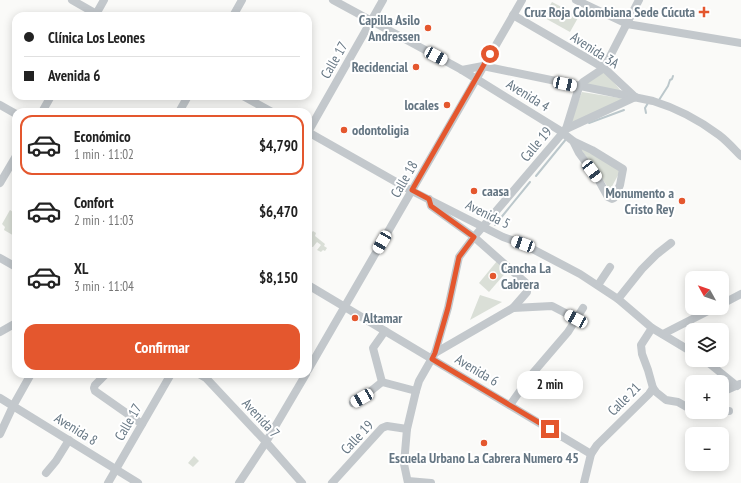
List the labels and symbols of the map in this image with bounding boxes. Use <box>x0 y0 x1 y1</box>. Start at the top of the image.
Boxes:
place label: Cruz Roja Colombiana Sede Cúcuta <box>524 3 695 21</box>
marker: Cruz Roja Colombiana Sede Cúcuta <box>698 6 710 18</box>
place label: Capilla Asilo Andressen <box>359 11 420 45</box>
marker: Capilla Asilo Andressen <box>423 23 433 33</box>
street label: Avenida 3A <box>567 28 623 72</box>
street label: Calle 17 <box>316 38 352 82</box>
car <box>423 45 449 67</box>
route start <box>481 45 499 63</box>
place label: Recidencial <box>352 58 409 76</box>
marker: Recidencial <box>411 62 421 72</box>
street label: Avenida 4 <box>503 75 554 116</box>
car <box>552 76 578 92</box>
place label: locales <box>404 96 439 114</box>
marker: locales <box>442 100 452 110</box>
place label: odontoligia <box>352 121 409 139</box>
street label: Calle 19 <box>516 123 556 165</box>
marker: odontoligia <box>339 125 349 135</box>
street label: Calle 18 <box>386 157 422 201</box>
car <box>580 158 604 184</box>
place label: caasa <box>482 182 509 200</box>
place label: Monumento a Cristo Rey <box>605 184 674 218</box>
marker: caasa <box>469 186 479 196</box>
street label: Avenida 5 <box>463 195 513 233</box>
marker: Monumento a Cristo Rey <box>677 196 687 206</box>
car <box>371 229 393 255</box>
car <box>510 234 536 254</box>
place label: Cancha La Cabrera <box>501 259 551 293</box>
marker: Cancha La Cabrera <box>488 271 498 281</box>
north arrow <box>685 271 729 315</box>
car <box>563 308 589 330</box>
place label: Altamar <box>362 309 403 327</box>
marker: Altamar <box>350 313 360 323</box>
street label: Avenida 6 <box>452 350 502 390</box>
callout: 2 min <box>517 371 583 399</box>
street label: Calle 21 <box>604 379 644 419</box>
car <box>349 387 375 409</box>
street label: Avenida 7 <box>238 394 284 442</box>
street label: Calle 17 <box>110 400 146 444</box>
street label: Avenida 8 <box>51 409 101 449</box>
street label: Calle 19 <box>337 416 377 458</box>
route end <box>541 420 559 438</box>
marker: Escuela Urbano La Cabrera Numero 45 <box>479 438 489 448</box>
place label: Escuela Urbano La Cabrera Numero 45 <box>389 449 579 467</box>

